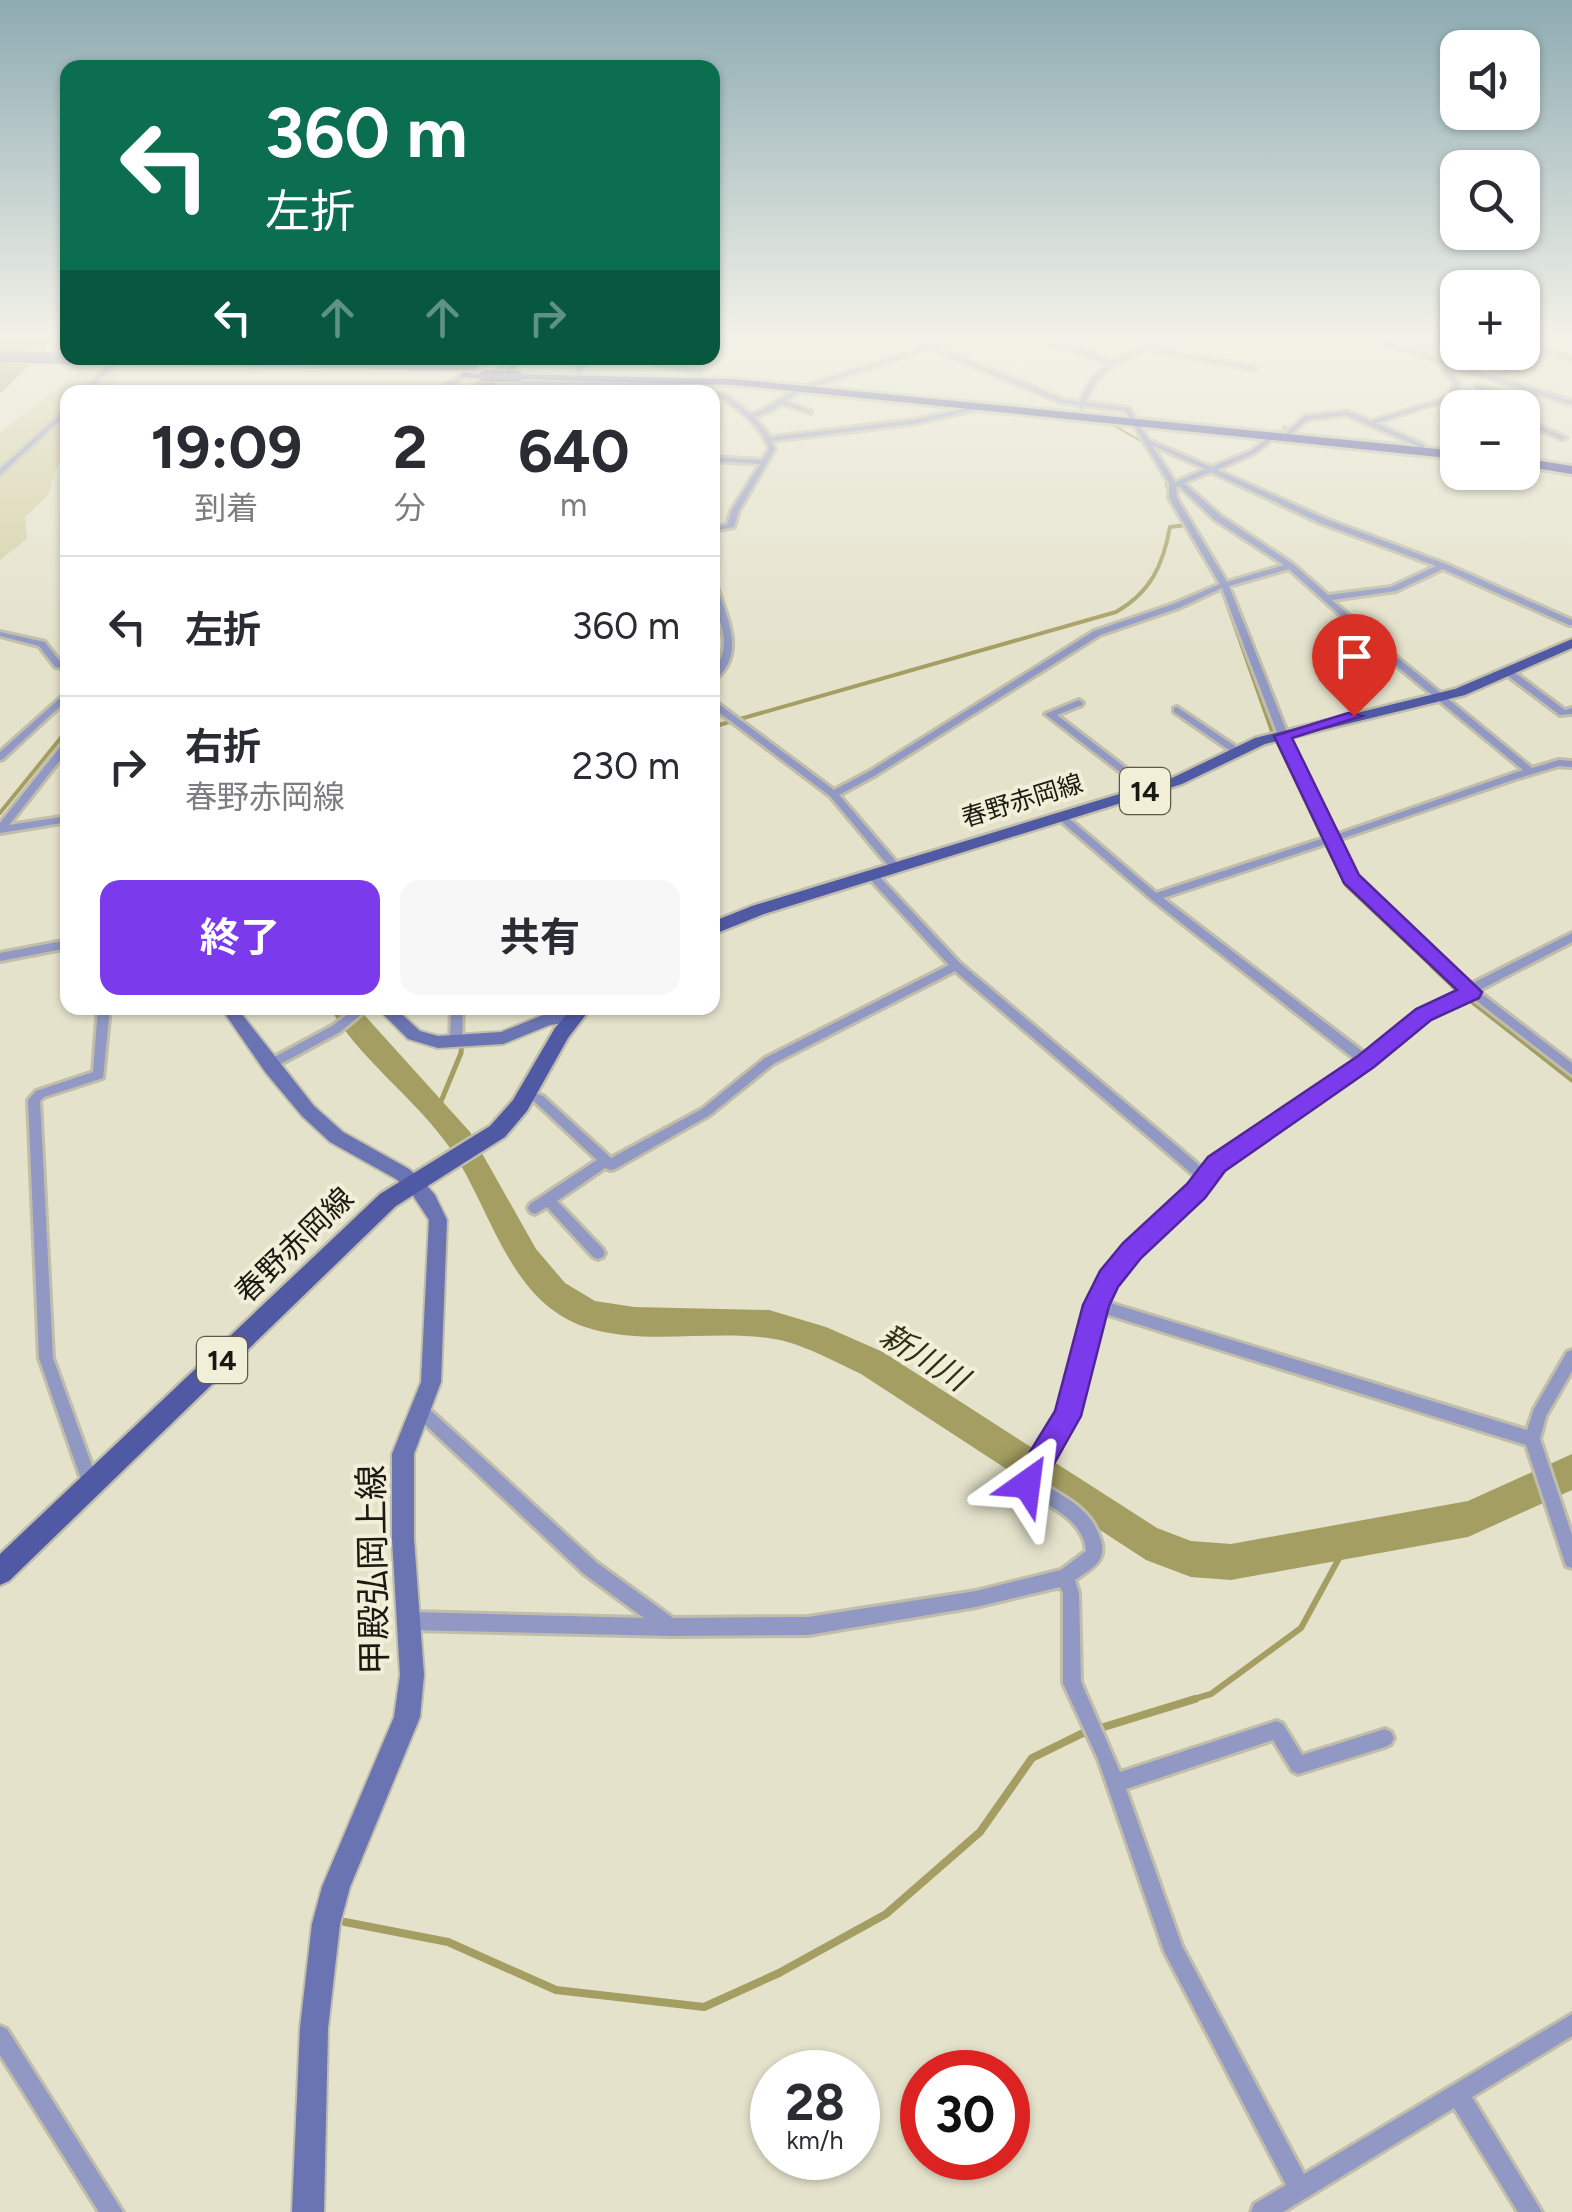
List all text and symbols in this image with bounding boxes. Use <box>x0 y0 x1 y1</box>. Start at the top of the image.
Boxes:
map controls <box>1440 30 1540 490</box>
button: sound <box>1440 30 1540 130</box>
text: 360 m <box>265 90 468 175</box>
icon: left <box>100 100 230 230</box>
button: search <box>1440 150 1540 250</box>
text: 左折 <box>265 184 355 238</box>
button: + <box>1440 270 1540 370</box>
icon: left <box>205 290 260 345</box>
icon: ahead <box>310 290 365 345</box>
icon: ahead <box>415 290 470 345</box>
icon: right <box>520 290 575 345</box>
button: − <box>1440 390 1540 490</box>
text: 19:09 <box>150 411 302 483</box>
text: 2 <box>393 411 427 483</box>
text: 640 <box>518 415 630 487</box>
text: m <box>560 486 587 524</box>
text: 到着 <box>194 489 258 527</box>
text: 分 <box>394 489 426 527</box>
icon: left <box>100 599 155 654</box>
text: 360 m <box>572 603 680 649</box>
text: 左折 <box>185 607 261 653</box>
pin <box>1312 614 1397 717</box>
icon: arrive <box>1327 629 1382 684</box>
text: 右折 <box>185 724 261 770</box>
icon: right <box>100 739 155 794</box>
text: 230 m <box>572 743 680 789</box>
street label: 春野赤岡線 <box>958 767 1086 833</box>
road number: 14 <box>1120 768 1170 814</box>
text: 春野赤岡線 <box>185 778 345 816</box>
button: 終了 <box>100 880 380 995</box>
button: 共有 <box>400 880 680 995</box>
street label: 春野赤岡線 <box>227 1180 361 1310</box>
water label: 新川川 <box>873 1315 977 1400</box>
road number: 14 <box>197 1337 247 1383</box>
position arrow <box>975 1432 1079 1536</box>
street label: 甲殿弘岡上線 <box>350 1465 396 1675</box>
speed limit sign: 30 <box>900 2050 1030 2180</box>
text: 28 <box>785 2072 845 2133</box>
text: km/h <box>786 2125 844 2155</box>

